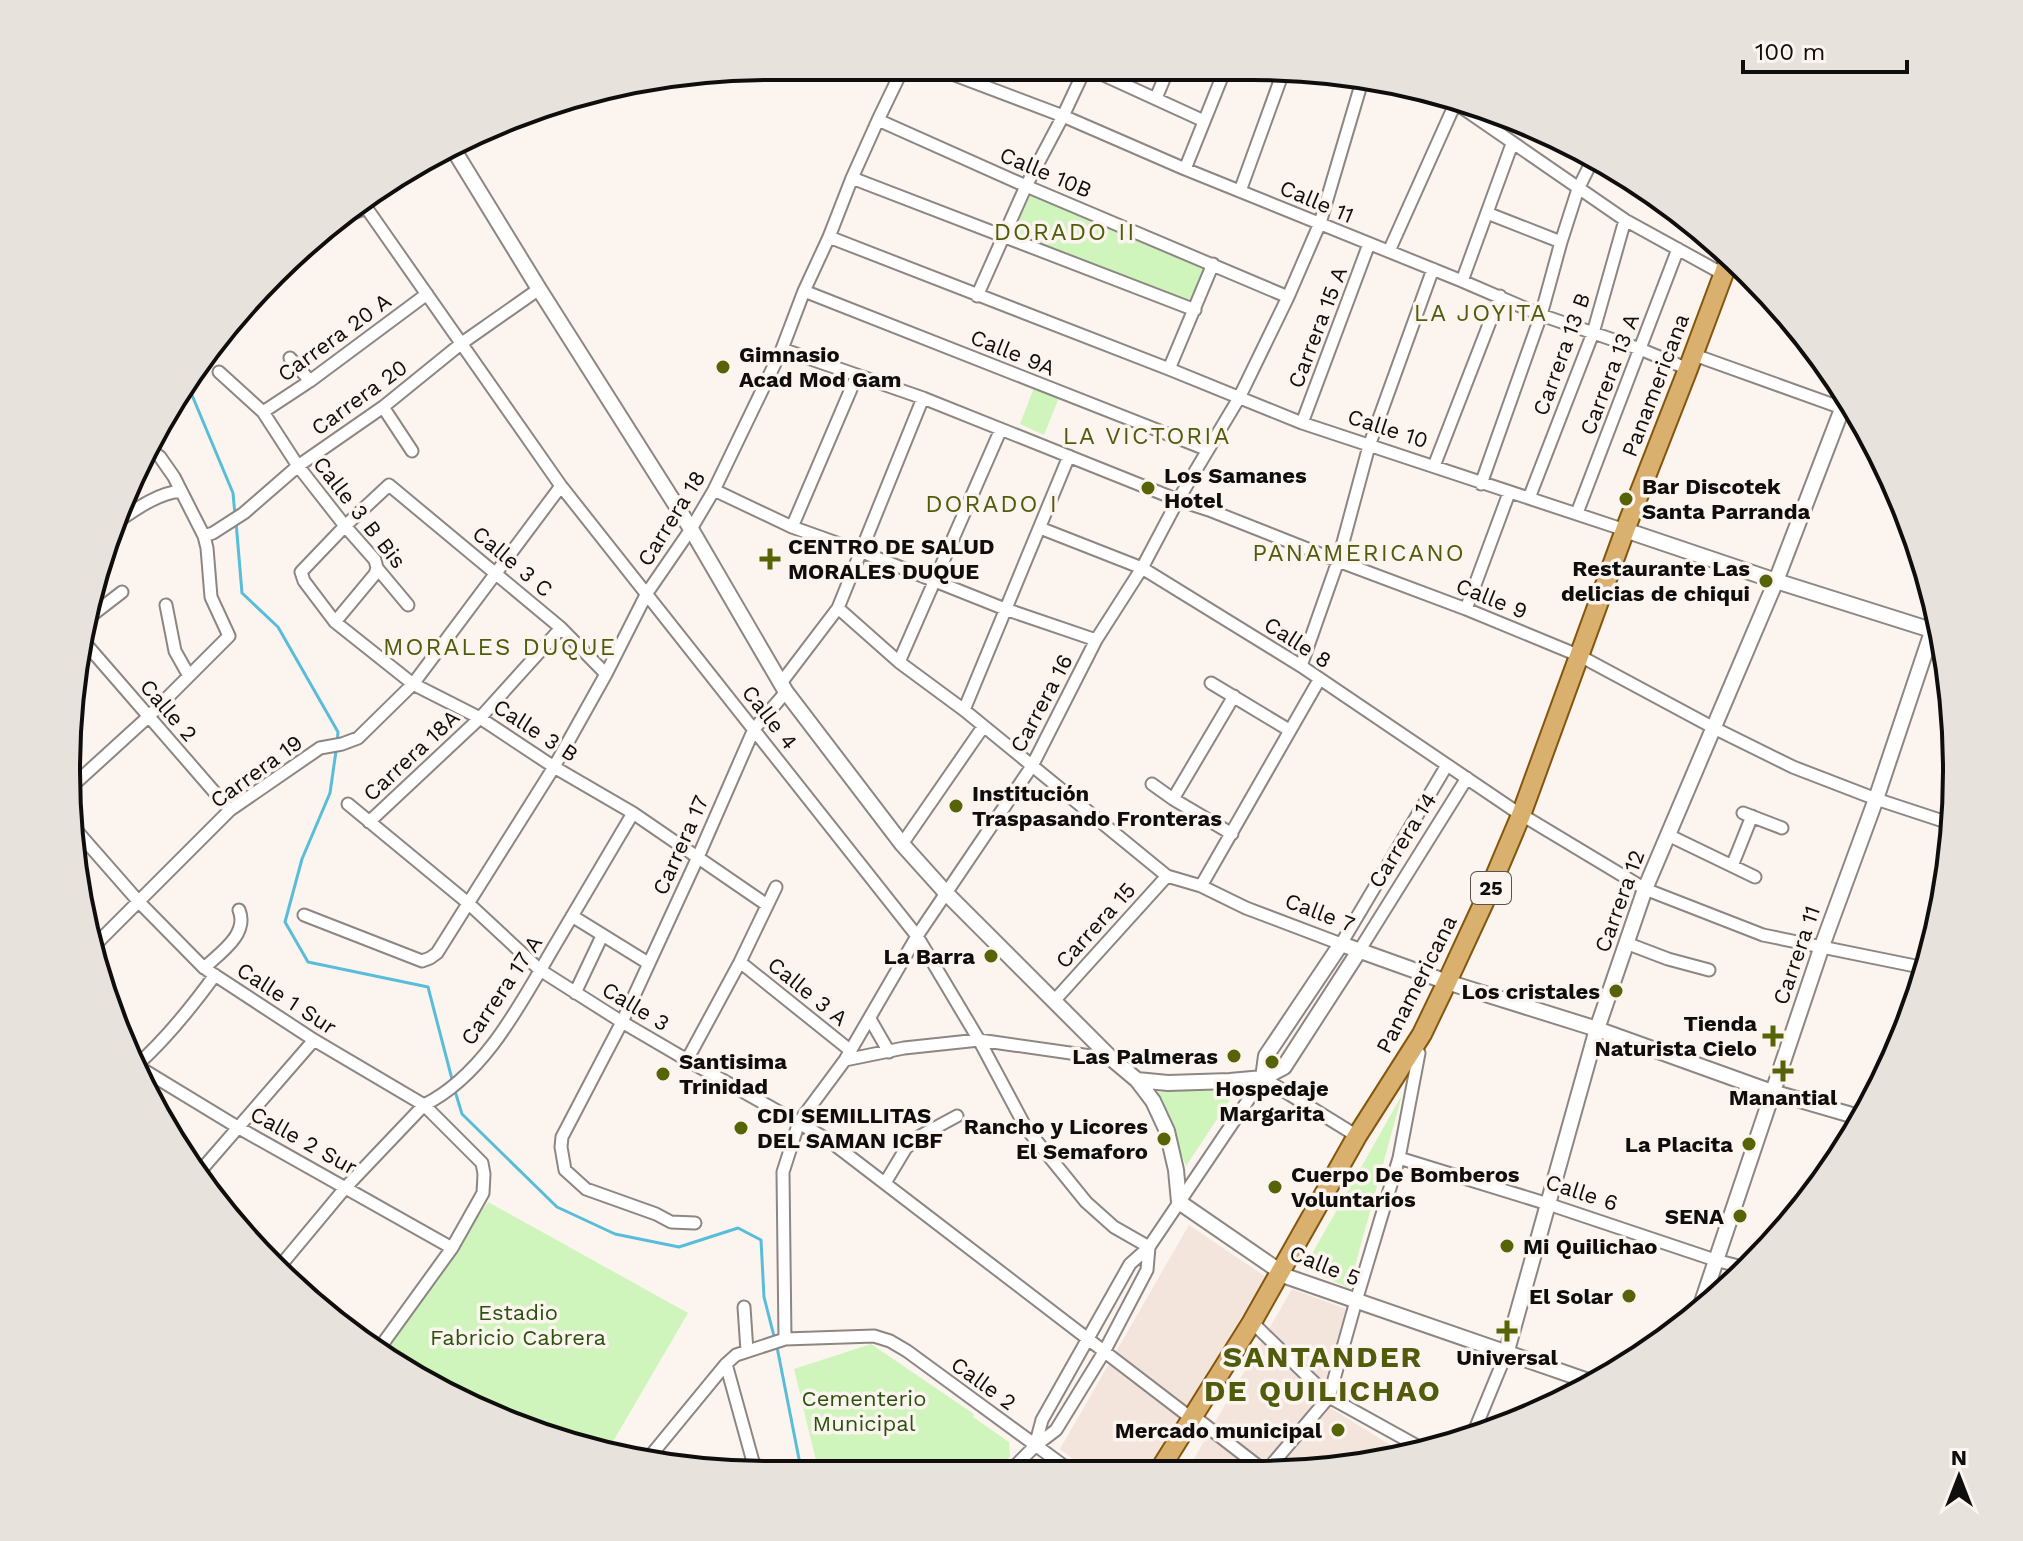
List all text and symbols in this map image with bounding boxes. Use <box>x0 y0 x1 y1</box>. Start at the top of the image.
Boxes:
scale bar <box>1743 24 1907 74</box>
text: 100 m <box>1755 38 1825 66</box>
street label: Calle 10B <box>996 142 1096 203</box>
street label: Calle 11 <box>1276 175 1358 228</box>
district label: DORADO II <box>994 218 1136 246</box>
street label: Carrera 15 A <box>1283 263 1352 391</box>
street label: Carrera 20 A <box>273 288 396 387</box>
street label: Carrera 13 B <box>1528 289 1595 419</box>
district label: LA JOYITA <box>1414 299 1548 327</box>
street label: Carrera 13 A <box>1575 310 1644 438</box>
street label: Panamericana <box>1617 310 1694 460</box>
street label: Calle 9A <box>967 324 1059 381</box>
place label: Gimnasio Acad Mod Gam <box>739 342 901 392</box>
street label: Carrera 20 <box>306 354 412 441</box>
marker: Gimnasio Acad Mod Gam <box>714 358 732 376</box>
street label: Calle 10 <box>1344 404 1431 453</box>
district label: LA VICTORIA <box>1063 422 1231 450</box>
street label: Calle 3 B Bis <box>308 451 411 573</box>
place label: Los Samanes Hotel <box>1164 463 1307 513</box>
street label: Carrera 18 <box>632 466 711 571</box>
place label: Bar Discotek Santa Parranda <box>1642 474 1810 524</box>
marker: Los Samanes Hotel <box>1139 479 1157 497</box>
district label: DORADO I <box>925 490 1059 518</box>
marker: Bar Discotek Santa Parranda <box>1617 490 1635 508</box>
street label: Calle 3 C <box>468 521 558 602</box>
place label: CENTRO DE SALUD MORALES DUQUE <box>788 534 995 584</box>
district label: PANAMERICANO <box>1252 539 1466 567</box>
marker: CENTRO DE SALUD MORALES DUQUE <box>759 548 781 570</box>
place label: Restaurante Las delicias de chiqui <box>1561 556 1750 606</box>
marker: Restaurante Las delicias de chiqui <box>1757 572 1775 590</box>
street label: Calle 9 <box>1452 573 1531 624</box>
street label: Calle 8 <box>1260 612 1336 673</box>
district label: MORALES DUQUE <box>383 633 617 661</box>
street label: Carrera 16 <box>1005 650 1078 757</box>
street label: Calle 2 <box>135 674 202 746</box>
street label: Calle 4 <box>737 680 802 754</box>
street label: Calle 3 B <box>489 694 583 767</box>
street label: Carrera 18A <box>358 705 465 806</box>
street label: Carrera 19 <box>205 730 307 813</box>
place label: Institución Traspasando Fronteras <box>972 781 1222 831</box>
street label: Carrera 14 <box>1363 788 1442 892</box>
street label: Carrera 17 <box>647 792 714 899</box>
marker: Institución Traspasando Fronteras <box>947 797 965 815</box>
street label: Carrera 12 <box>1589 847 1650 956</box>
road number: 25 <box>1471 872 1511 904</box>
street label: Carrera 15 <box>1050 877 1140 973</box>
street label: Calle 7 <box>1281 888 1358 937</box>
street label: Carrera 11 <box>1768 903 1825 1008</box>
street label: Panamericana <box>1371 911 1462 1057</box>
street label: Carrera 17 A <box>456 931 547 1050</box>
place label: La Barra <box>884 944 975 969</box>
marker: La Barra <box>982 947 1000 965</box>
street label: Calle 3 A <box>763 952 853 1031</box>
street label: Calle 1 Sur <box>232 957 341 1040</box>
street label: Calle 3 <box>598 977 674 1036</box>
place label: Los cristales <box>1461 979 1600 1004</box>
marker: Los cristales <box>1607 982 1625 1000</box>
place label: Tienda Naturista Cielo <box>1595 1011 1757 1061</box>
marker: Tienda Naturista Cielo <box>1764 1027 1782 1045</box>
place label: Las Palmeras <box>1072 1044 1218 1069</box>
marker: Las Palmeras <box>1225 1047 1243 1065</box>
place label: Santisima Trinidad <box>679 1049 787 1099</box>
marker: Hospedaje Margarita <box>1263 1053 1281 1071</box>
marker: Manantial <box>1774 1062 1792 1080</box>
marker: Santisima Trinidad <box>654 1065 672 1083</box>
place label: Hospedaje Margarita <box>1215 1076 1329 1126</box>
place label: Manantial <box>1729 1085 1838 1110</box>
street label: Calle 2 Sur <box>246 1101 361 1180</box>
place label: CDI SEMILLITAS DEL SAMAN ICBF <box>757 1103 943 1153</box>
place label: Rancho y Licores El Semaforo <box>964 1114 1148 1164</box>
marker: CDI SEMILLITAS DEL SAMAN ICBF <box>732 1119 750 1137</box>
marker: Rancho y Licores El Semaforo <box>1155 1130 1173 1148</box>
place label: La Placita <box>1625 1132 1733 1157</box>
marker: La Placita <box>1740 1135 1758 1153</box>
place label: Cuerpo De Bomberos Voluntarios <box>1291 1162 1520 1212</box>
street label: Calle 6 <box>1543 1169 1621 1216</box>
marker: Cuerpo De Bomberos Voluntarios <box>1266 1178 1284 1196</box>
place label: SENA <box>1665 1204 1724 1229</box>
marker: SENA <box>1731 1207 1749 1225</box>
place label: Mi Quilichao <box>1523 1234 1658 1259</box>
marker: Mi Quilichao <box>1498 1237 1516 1255</box>
street label: Calle 5 <box>1286 1240 1364 1291</box>
place label: El Solar <box>1529 1284 1614 1309</box>
marker: El Solar <box>1620 1287 1638 1305</box>
park label: Estadio Fabricio Cabrera <box>430 1300 606 1350</box>
marker: Universal <box>1498 1322 1516 1340</box>
district label: SANTANDER DE QUILICHAO <box>1204 1339 1442 1408</box>
place label: Universal <box>1456 1345 1559 1370</box>
street label: Calle 2 <box>946 1352 1021 1415</box>
park label: Cementerio Municipal <box>802 1386 926 1436</box>
place label: Mercado municipal <box>1115 1418 1323 1443</box>
marker: Mercado municipal <box>1329 1421 1347 1439</box>
north arrow <box>1919 1437 1999 1517</box>
text: N <box>1951 1445 1967 1470</box>

